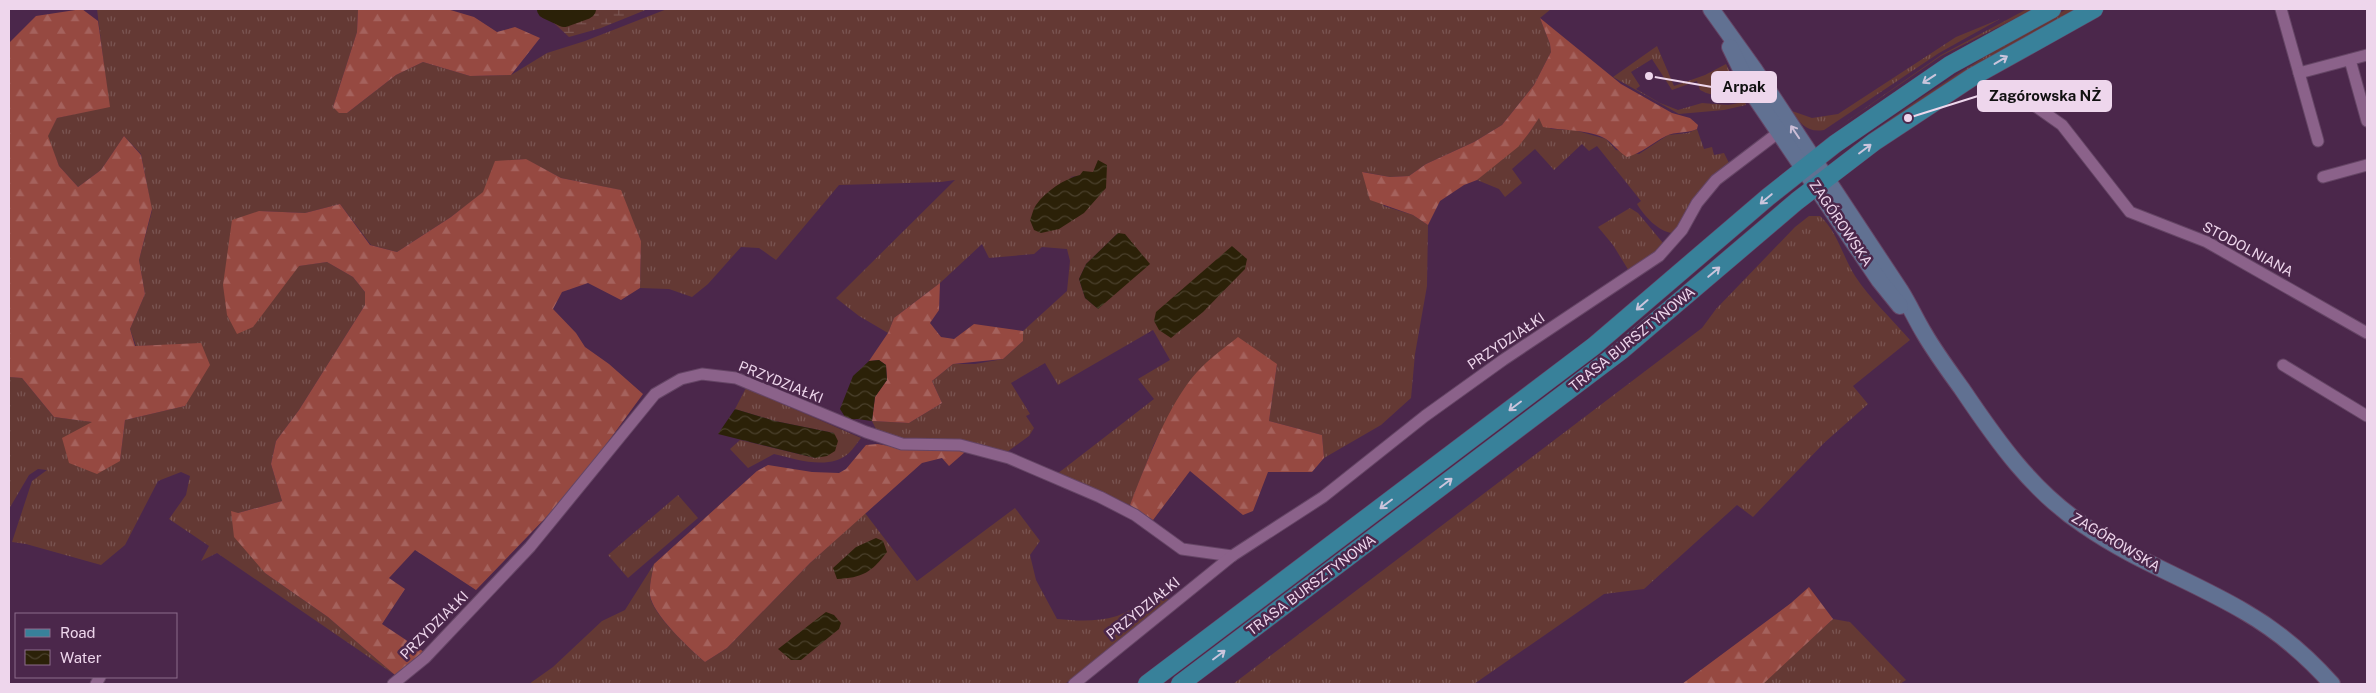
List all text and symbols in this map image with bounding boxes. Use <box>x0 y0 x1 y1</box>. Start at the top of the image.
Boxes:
one-way arrow <box>1993 54 2008 64</box>
callout: Arpak <box>1712 72 1776 102</box>
one-way arrow <box>1923 74 1937 84</box>
text: Arpak <box>1722 78 1766 95</box>
callout: Zagórowska NŻ <box>1978 81 2111 111</box>
text: Zagórowska NŻ <box>1989 87 2101 104</box>
one-way arrow <box>1790 125 1800 139</box>
one-way arrow <box>1858 143 1871 154</box>
street label: ZAGÓROWSKA <box>1806 176 1877 269</box>
one-way arrow <box>1759 194 1772 205</box>
street label: STODOLNIANA <box>2200 218 2296 280</box>
one-way arrow <box>1707 266 1720 277</box>
street label: TRASA BURSZTYNOWA <box>1566 283 1698 395</box>
one-way arrow <box>1636 299 1649 311</box>
street label: PRZYDZIAŁKI <box>1464 309 1548 373</box>
street label: PRZYDZIAŁKI <box>736 358 826 406</box>
one-way arrow <box>1509 401 1522 412</box>
one-way arrow <box>1440 478 1453 489</box>
one-way arrow <box>1380 499 1393 510</box>
street label: ZAGÓROWSKA <box>2069 508 2164 575</box>
street label: TRASA BURSZTYNOWA <box>1244 531 1378 639</box>
street label: PRZYDZIAŁKI <box>1103 574 1183 642</box>
street label: PRZYDZIAŁKI <box>397 588 471 662</box>
legend <box>15 613 178 678</box>
text: Road <box>60 624 96 641</box>
text: Water <box>60 649 102 666</box>
one-way arrow <box>1212 650 1226 660</box>

